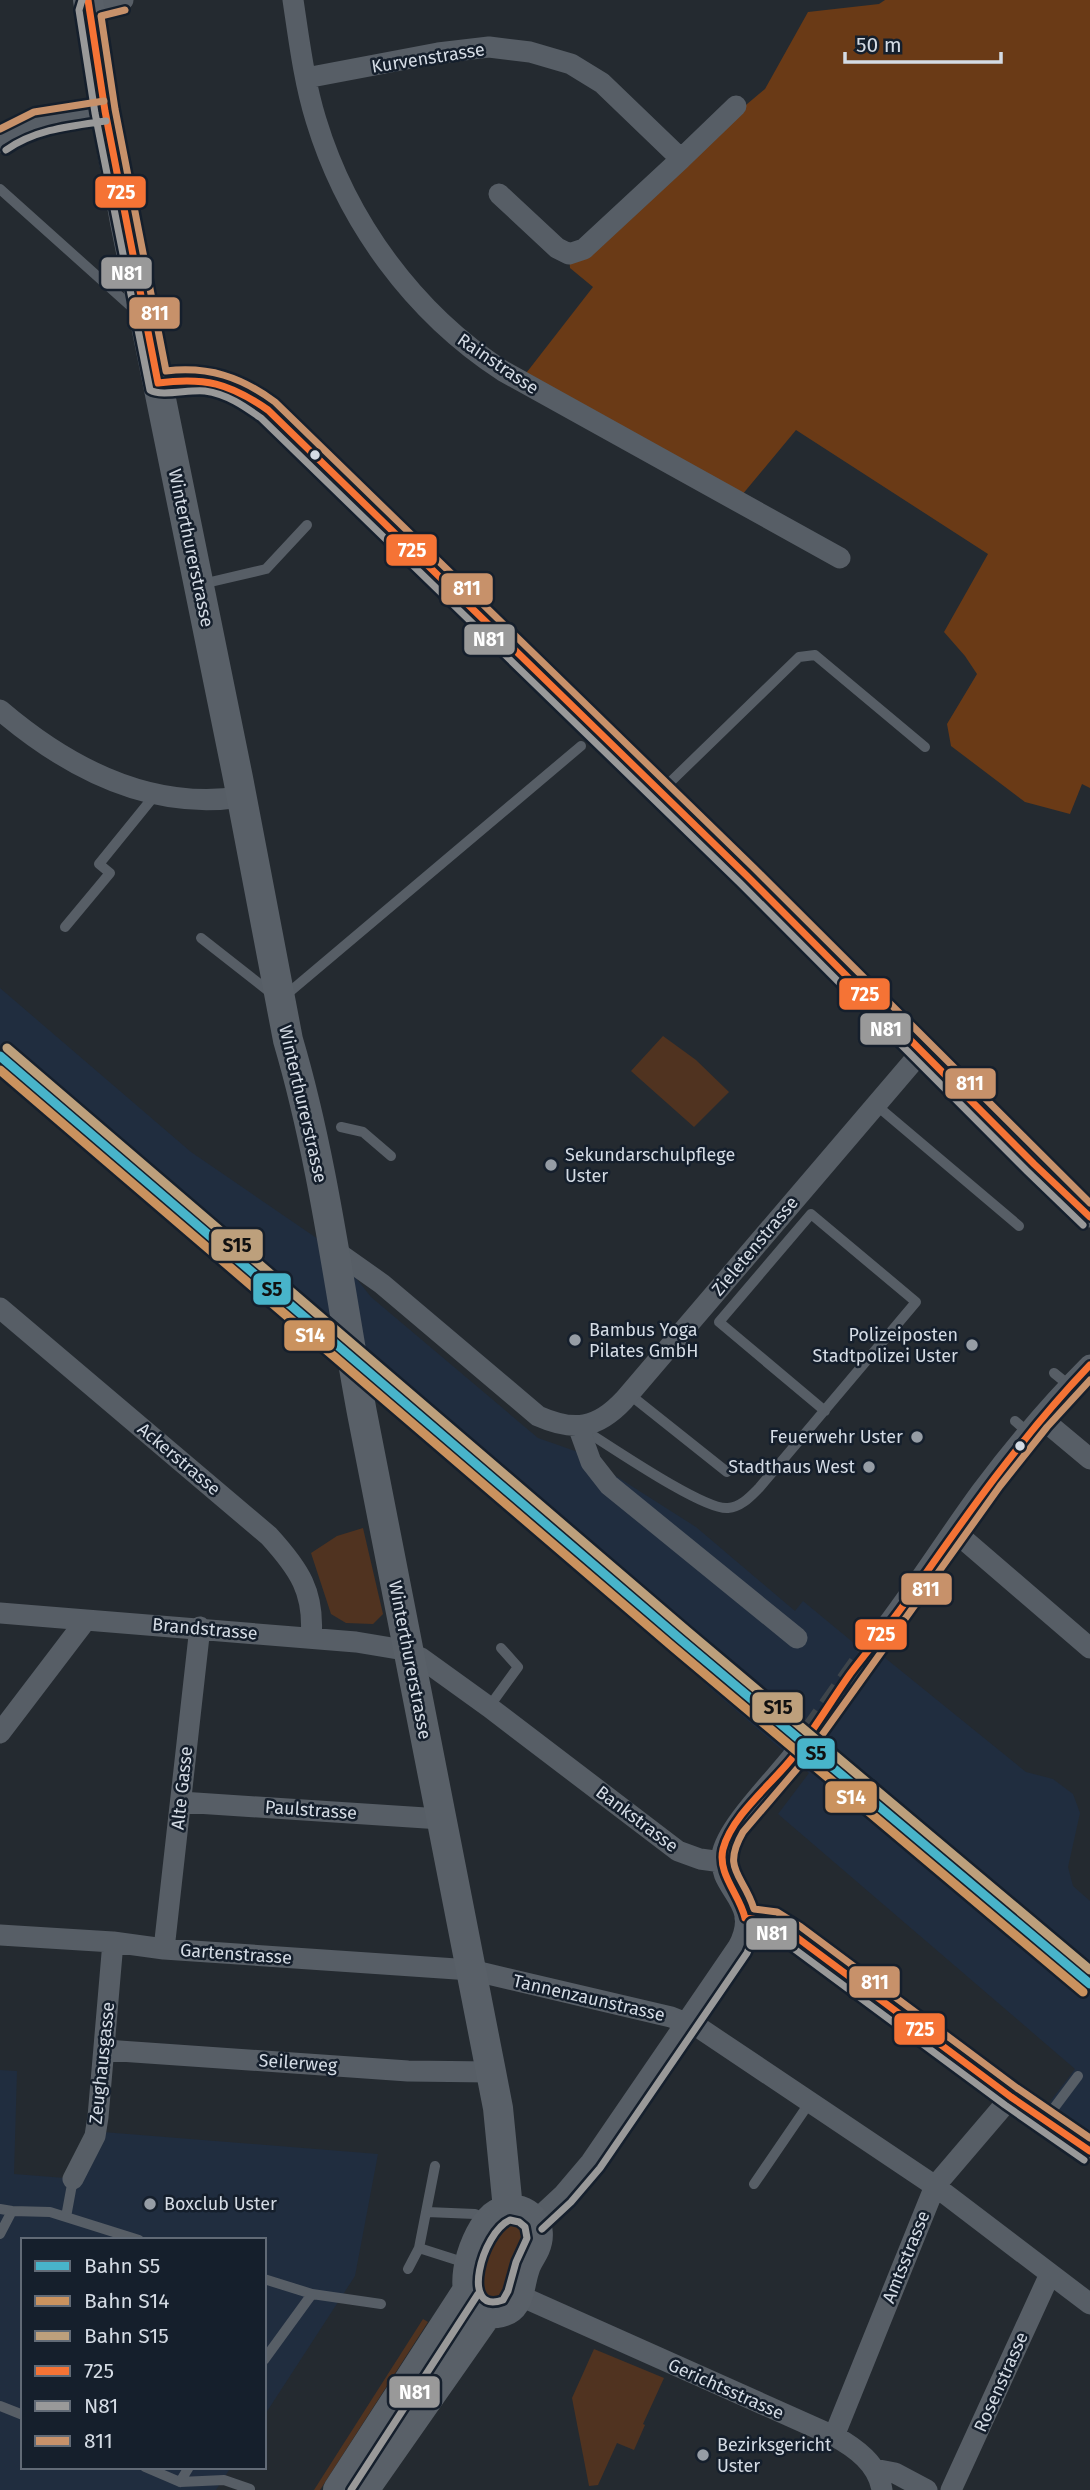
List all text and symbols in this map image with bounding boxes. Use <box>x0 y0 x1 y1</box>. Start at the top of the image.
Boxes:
scale bar <box>845 21 1001 65</box>
text: 50 m <box>856 32 902 58</box>
street label: Kurvenstrasse <box>370 38 486 78</box>
line badge: 725 <box>94 175 147 209</box>
text: 725 <box>107 181 135 204</box>
line badge: N81 <box>100 256 153 290</box>
text: N81 <box>111 262 143 285</box>
line badge: 811 <box>128 296 181 330</box>
text: 811 <box>141 302 169 325</box>
street label: Rainstrasse <box>453 329 543 399</box>
unlabelled marker <box>308 448 322 462</box>
street label: Winterthurerstrasse <box>163 467 219 629</box>
line badge: 725 <box>385 533 438 567</box>
text: 725 <box>398 539 426 562</box>
line badge: 811 <box>440 572 494 606</box>
text: 811 <box>453 577 481 600</box>
line badge: N81 <box>463 623 516 656</box>
text: N81 <box>473 628 505 651</box>
line badge: 725 <box>838 977 891 1011</box>
text: 725 <box>851 983 879 1006</box>
line badge: N81 <box>859 1012 912 1046</box>
text: N81 <box>870 1018 902 1041</box>
street label: Winterthurerstrasse <box>274 1023 332 1185</box>
line badge: 811 <box>944 1067 997 1100</box>
text: 811 <box>956 1072 984 1095</box>
place label: Sekundarschulpflege Uster <box>565 1144 735 1187</box>
marker: Sekundarschulpflege Uster <box>543 1157 559 1173</box>
street label: Zieletenstrasse <box>707 1192 803 1300</box>
line badge: S15 <box>210 1228 264 1262</box>
text: S15 <box>222 1234 252 1257</box>
line badge: S5 <box>252 1272 292 1306</box>
text: S5 <box>261 1278 283 1301</box>
line badge: S14 <box>283 1319 336 1352</box>
place label: Bambus Yoga Pilates GmbH <box>589 1319 698 1362</box>
text: S14 <box>295 1324 325 1347</box>
place label: Polizeiposten Stadtpolizei Uster <box>813 1324 958 1367</box>
marker: Bambus Yoga Pilates GmbH <box>567 1332 583 1348</box>
marker: Polizeiposten Stadtpolizei Uster <box>964 1337 980 1353</box>
street label: Ackerstrasse <box>133 1418 225 1500</box>
place label: Feuerwehr Uster <box>770 1426 903 1448</box>
marker: Feuerwehr Uster <box>909 1429 925 1445</box>
unlabelled marker <box>1013 1439 1027 1453</box>
place label: Stadthaus West <box>728 1456 855 1478</box>
marker: Stadthaus West <box>861 1459 877 1475</box>
line badge: 811 <box>900 1572 953 1606</box>
text: 811 <box>912 1578 940 1601</box>
street label: Winterthurerstrasse <box>384 1579 436 1741</box>
street label: Brandstrasse <box>151 1613 259 1645</box>
line badge: 725 <box>854 1618 908 1651</box>
text: 725 <box>867 1623 895 1646</box>
line badge: S15 <box>751 1691 804 1724</box>
text: S15 <box>763 1696 793 1719</box>
line badge: S5 <box>796 1737 836 1770</box>
text: S5 <box>805 1742 827 1765</box>
street label: Alte Gasse <box>167 1745 197 1831</box>
line badge: S14 <box>824 1780 878 1814</box>
street label: Bankstrasse <box>591 1781 683 1857</box>
text: S14 <box>836 1786 866 1809</box>
street label: Paulstrasse <box>264 1796 358 1824</box>
line badge: N81 <box>745 1917 798 1951</box>
text: N81 <box>756 1922 788 1945</box>
street label: Gartenstrasse <box>179 1939 293 1969</box>
line badge: 811 <box>848 1965 901 1999</box>
street label: Tannenzaunstrasse <box>511 1970 667 2026</box>
text: 811 <box>861 1971 889 1994</box>
street label: Zeughausgasse <box>85 2001 119 2125</box>
line badge: 725 <box>893 2012 946 2046</box>
text: 725 <box>906 2018 934 2041</box>
street label: Seilerweg <box>258 2049 339 2077</box>
place label: Boxclub Uster <box>164 2193 277 2215</box>
marker: Boxclub Uster <box>142 2196 158 2212</box>
street label: Amtsstrasse <box>877 2208 935 2306</box>
legend <box>21 2238 266 2469</box>
text: Bahn S5 <box>84 2253 160 2279</box>
text: Bahn S14 <box>84 2288 169 2314</box>
text: Bahn S15 <box>84 2323 169 2349</box>
street label: Rosenstrasse <box>969 2329 1033 2435</box>
street label: Gerichtsstrasse <box>665 2354 787 2424</box>
text: 725 <box>84 2358 114 2384</box>
line badge: N81 <box>388 2375 441 2409</box>
text: N81 <box>399 2381 431 2404</box>
text: N81 <box>84 2393 118 2419</box>
text: 811 <box>84 2428 113 2454</box>
place label: Bezirksgericht Uster <box>717 2434 832 2477</box>
marker: Bezirksgericht Uster <box>695 2447 711 2463</box>

